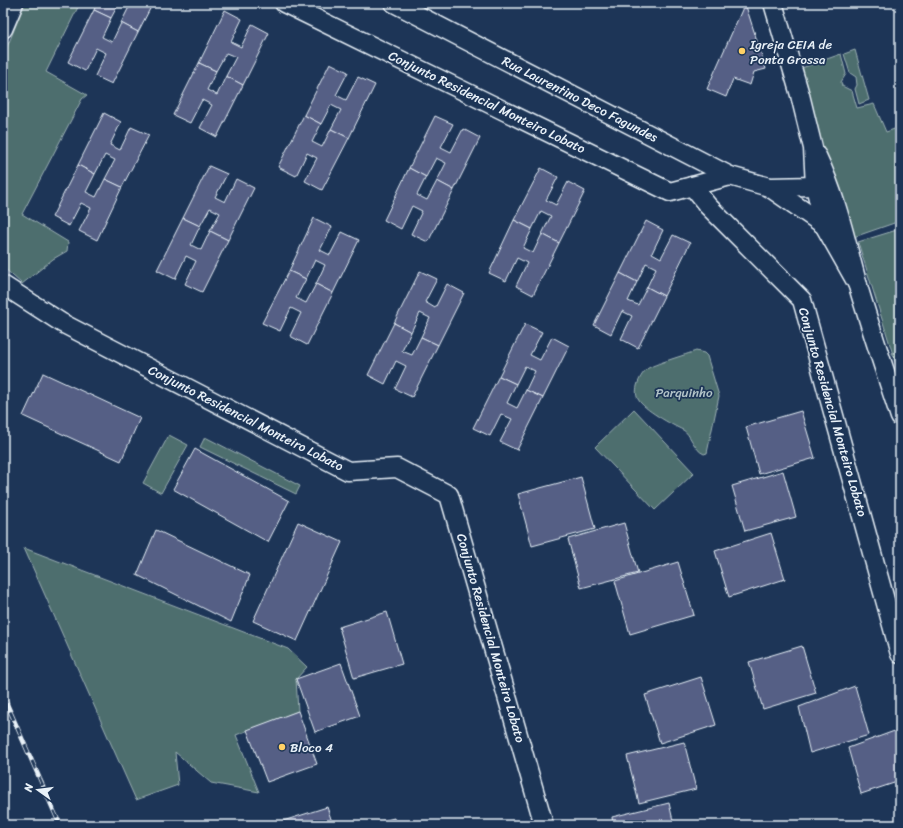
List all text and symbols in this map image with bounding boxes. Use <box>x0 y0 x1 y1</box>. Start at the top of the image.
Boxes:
place label: Igreja CEIA de Ponta Grossa <box>749 33 832 71</box>
street label: Conjunto Residencial Monteiro Lobato <box>384 44 590 160</box>
marker: Igreja CEIA de Ponta Grossa <box>737 46 747 56</box>
street label: Rua Laurentino Deco Fagundes <box>498 50 663 149</box>
street label: Conjunto Residencial Monteiro Lobato <box>792 305 874 520</box>
street label: Conjunto Residencial Monteiro Lobato <box>144 359 348 478</box>
park label: Parquinho <box>655 381 713 404</box>
street label: Conjunto Residencial Monteiro Lobato <box>450 531 532 746</box>
place label: Bloco 4 <box>290 736 333 759</box>
marker: Bloco 4 <box>277 742 287 752</box>
north arrow <box>18 770 58 810</box>
text: N <box>18 781 39 795</box>

